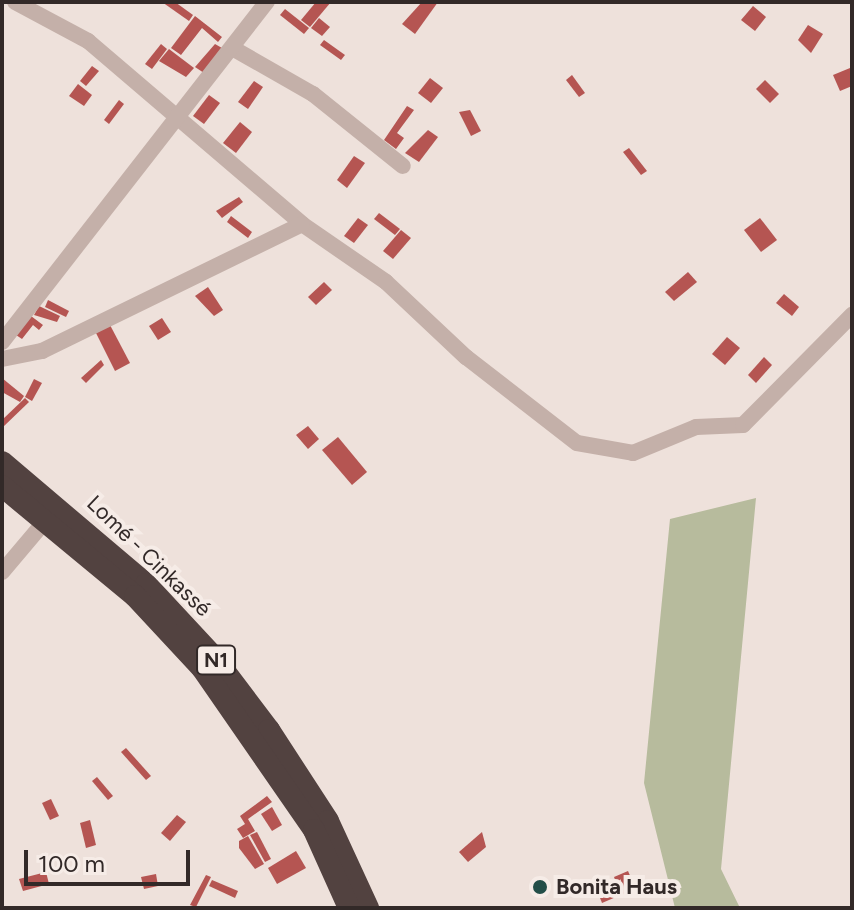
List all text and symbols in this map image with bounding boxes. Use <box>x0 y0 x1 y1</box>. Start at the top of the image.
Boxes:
street label: Lomé - Cinkassé <box>81 490 217 622</box>
road number: N1 <box>196 644 236 676</box>
scale bar <box>28 834 194 884</box>
text: 100 m <box>38 849 105 878</box>
place label: Bonita Haus <box>556 874 677 900</box>
marker: Bonita Haus <box>531 878 549 896</box>

